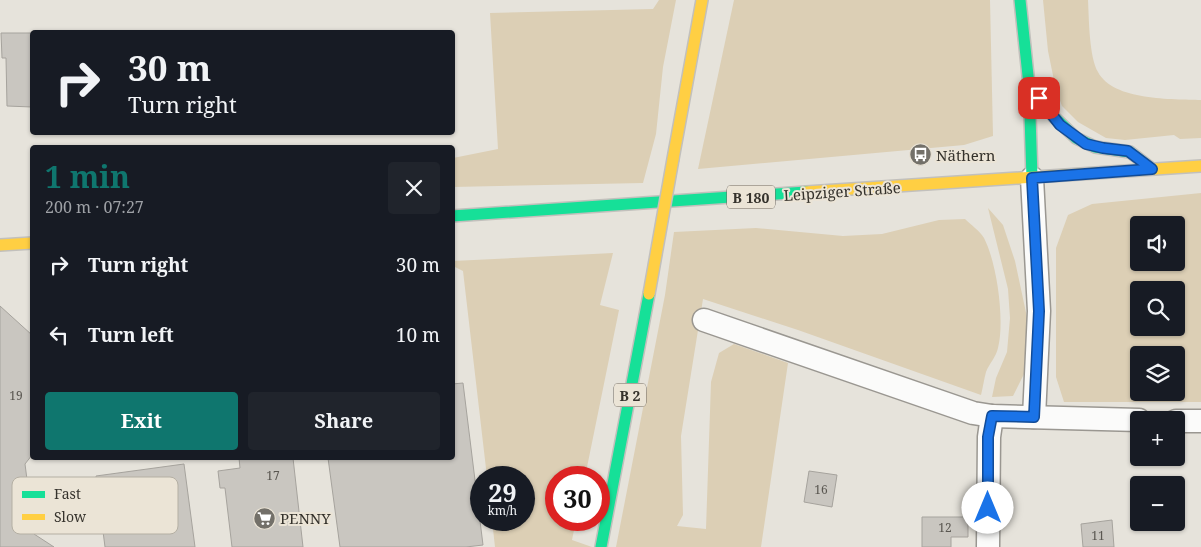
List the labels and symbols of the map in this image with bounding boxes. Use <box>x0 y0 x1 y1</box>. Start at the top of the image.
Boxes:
pin <box>1018 77 1060 119</box>
bus stop icon: Näthern <box>908 143 932 167</box>
place label: Näthern <box>936 145 996 165</box>
street label: Leipziger Straße <box>783 177 901 205</box>
road number: B 180 <box>727 186 775 208</box>
road number: B 2 <box>614 384 646 406</box>
house number: 19 <box>9 387 23 404</box>
speed limit sign: 30 <box>545 466 610 531</box>
house number: 17 <box>266 467 280 484</box>
legend <box>12 477 178 534</box>
house number: 16 <box>814 481 828 498</box>
position arrow <box>961 481 1013 533</box>
text: Fast <box>54 484 81 503</box>
supermarket icon: PENNY <box>252 506 276 530</box>
text: Slow <box>54 507 87 526</box>
place label: PENNY <box>280 508 331 528</box>
house number: 12 <box>938 519 952 536</box>
house number: 11 <box>1091 527 1105 544</box>

